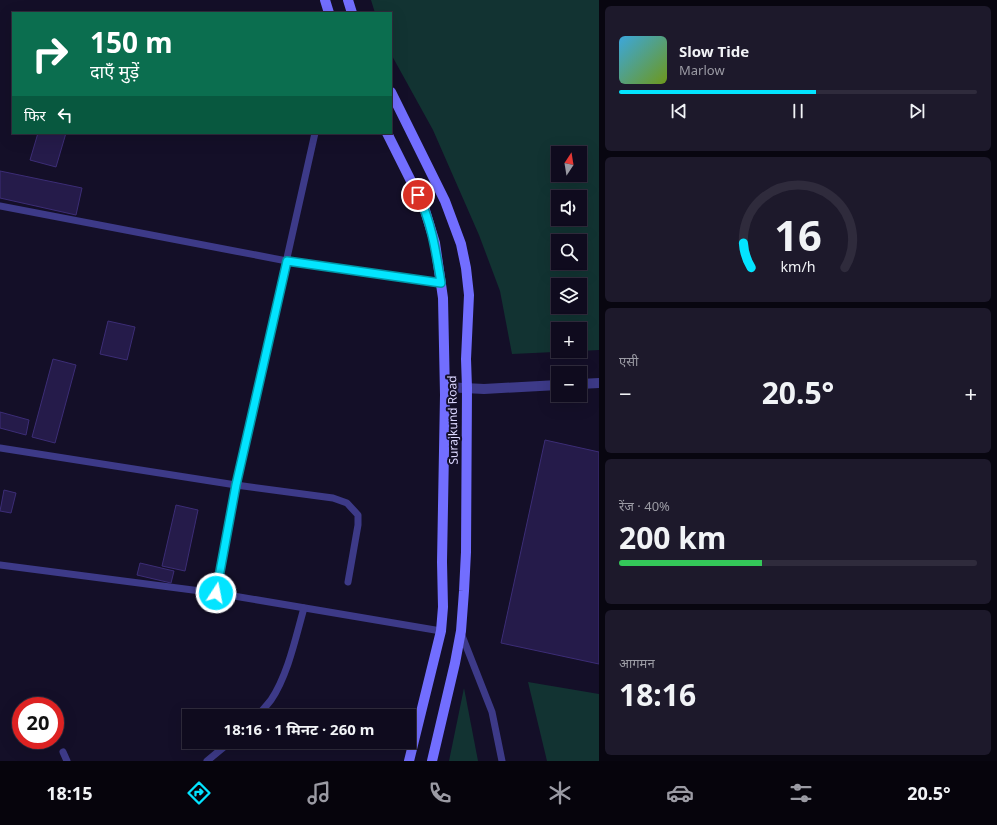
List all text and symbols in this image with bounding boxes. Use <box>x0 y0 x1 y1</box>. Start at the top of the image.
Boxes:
text: 150 m <box>90 23 173 61</box>
icon: right <box>24 28 76 80</box>
text: Slow Tide <box>679 41 749 61</box>
text: दाएँ मुड़ें <box>90 59 139 83</box>
text: Marlow <box>679 61 725 79</box>
icon: previous <box>668 100 690 122</box>
icon: pause <box>787 100 809 122</box>
icon: next <box>906 100 928 122</box>
icon: left <box>54 104 76 126</box>
text: फिर <box>24 105 46 125</box>
north arrow <box>551 146 587 182</box>
map controls <box>551 146 587 402</box>
pin <box>401 178 435 212</box>
icon: arrive <box>407 184 429 206</box>
button: sound <box>551 190 587 226</box>
text: 16 <box>774 206 822 262</box>
button: search <box>551 234 587 270</box>
text: km/h <box>780 256 816 275</box>
button: layers <box>551 278 587 314</box>
button: + <box>551 322 587 358</box>
text: एसी <box>619 352 638 370</box>
button: − <box>551 366 587 402</box>
text: 20.5° <box>762 372 834 413</box>
street label: Surajkund Road <box>443 375 462 465</box>
text: − <box>619 378 632 408</box>
text: + <box>964 378 977 408</box>
text: रेंज · 40% <box>619 497 670 515</box>
text: 200 km <box>619 517 726 558</box>
position arrow <box>195 572 237 614</box>
text: आगमन <box>619 654 655 672</box>
text: 18:16 <box>619 674 696 715</box>
speed limit sign: 20 <box>12 697 64 749</box>
text: 18:16 · 1 मिनट · 260 m <box>224 719 374 739</box>
icon: directions <box>185 779 213 807</box>
icon: music <box>305 779 333 807</box>
icon: phone <box>426 779 454 807</box>
icon: climate <box>546 779 574 807</box>
icon: car <box>666 779 694 807</box>
icon: filters <box>787 779 815 807</box>
text: 18:15 <box>46 781 92 805</box>
text: 20.5° <box>907 781 951 805</box>

